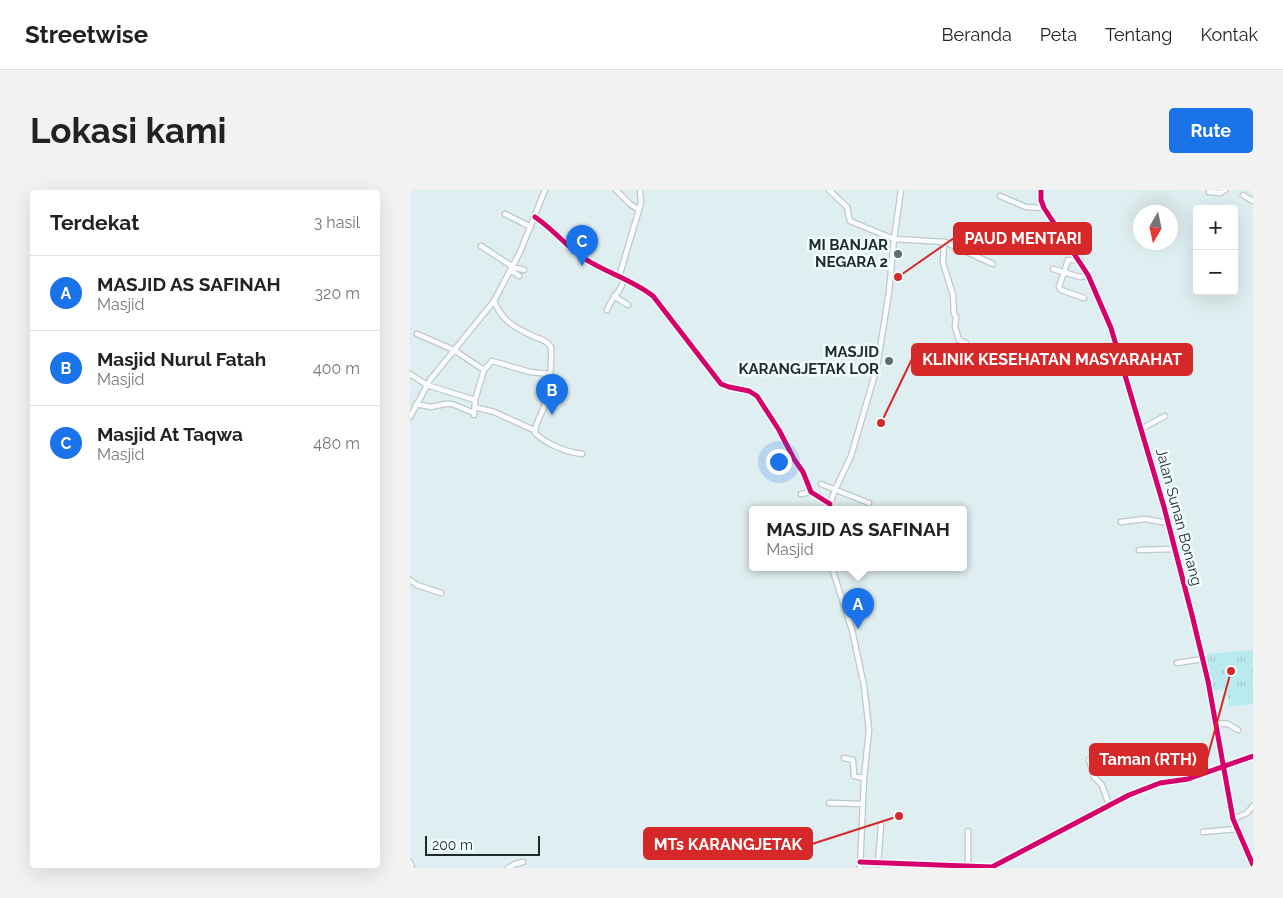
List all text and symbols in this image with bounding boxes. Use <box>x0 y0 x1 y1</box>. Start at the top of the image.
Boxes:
text: Streetwise <box>25 20 148 49</box>
text: Beranda <box>942 24 1012 45</box>
text: Peta <box>1040 24 1077 45</box>
text: Tentang <box>1105 24 1172 45</box>
text: Kontak <box>1200 24 1258 45</box>
button: Rute <box>1169 108 1253 153</box>
text: Lokasi kami <box>30 110 227 151</box>
north arrow <box>1133 205 1178 250</box>
map controls <box>1193 205 1238 295</box>
button: + <box>1193 205 1238 250</box>
text: Terdekat <box>50 210 139 235</box>
text: 3 hasil <box>314 213 360 232</box>
callout: PAUD MENTARI <box>954 223 1091 254</box>
pin: C <box>566 225 598 266</box>
text: PAUD MENTARI <box>964 229 1082 248</box>
place label: MI BANJAR NEGARA 2 <box>808 236 888 271</box>
marker: MI BANJAR NEGARA 2 <box>892 248 904 260</box>
button: − <box>1193 250 1238 295</box>
text: MASJID AS SAFINAH <box>97 273 281 295</box>
text: A <box>61 284 71 303</box>
text: 320 m <box>315 284 360 303</box>
text: Masjid <box>97 295 144 314</box>
place label: MASJID KARANGJETAK LOR <box>738 343 879 378</box>
callout: KLINIK KESEHATAN MASYARAHAT <box>912 344 1192 375</box>
text: Masjid Nurul Fatah <box>97 348 266 370</box>
text: KLINIK KESEHATAN MASYARAHAT <box>922 350 1182 369</box>
marker: MASJID KARANGJETAK LOR <box>883 355 895 367</box>
text: B <box>61 359 71 378</box>
text: 400 m <box>313 359 360 378</box>
text: Masjid <box>97 370 144 389</box>
pin: B <box>536 374 568 415</box>
text: Masjid At Taqwa <box>97 423 243 445</box>
text: C <box>61 434 71 453</box>
text: 480 m <box>313 434 360 453</box>
text: Masjid <box>97 445 144 464</box>
street label: Jalan Sunan Bonang <box>1152 446 1206 588</box>
your location <box>766 449 792 475</box>
popup <box>749 506 967 571</box>
text: MASJID AS SAFINAH <box>766 518 950 540</box>
text: Masjid <box>766 540 814 559</box>
pin: A <box>842 588 874 629</box>
callout: Taman (RTH) <box>1090 744 1207 775</box>
text: Taman (RTH) <box>1099 750 1197 769</box>
callout: MTs KARANGJETAK <box>644 828 812 859</box>
scale bar <box>425 833 540 856</box>
text: MTs KARANGJETAK <box>654 835 803 854</box>
text: 200 m <box>432 837 473 853</box>

